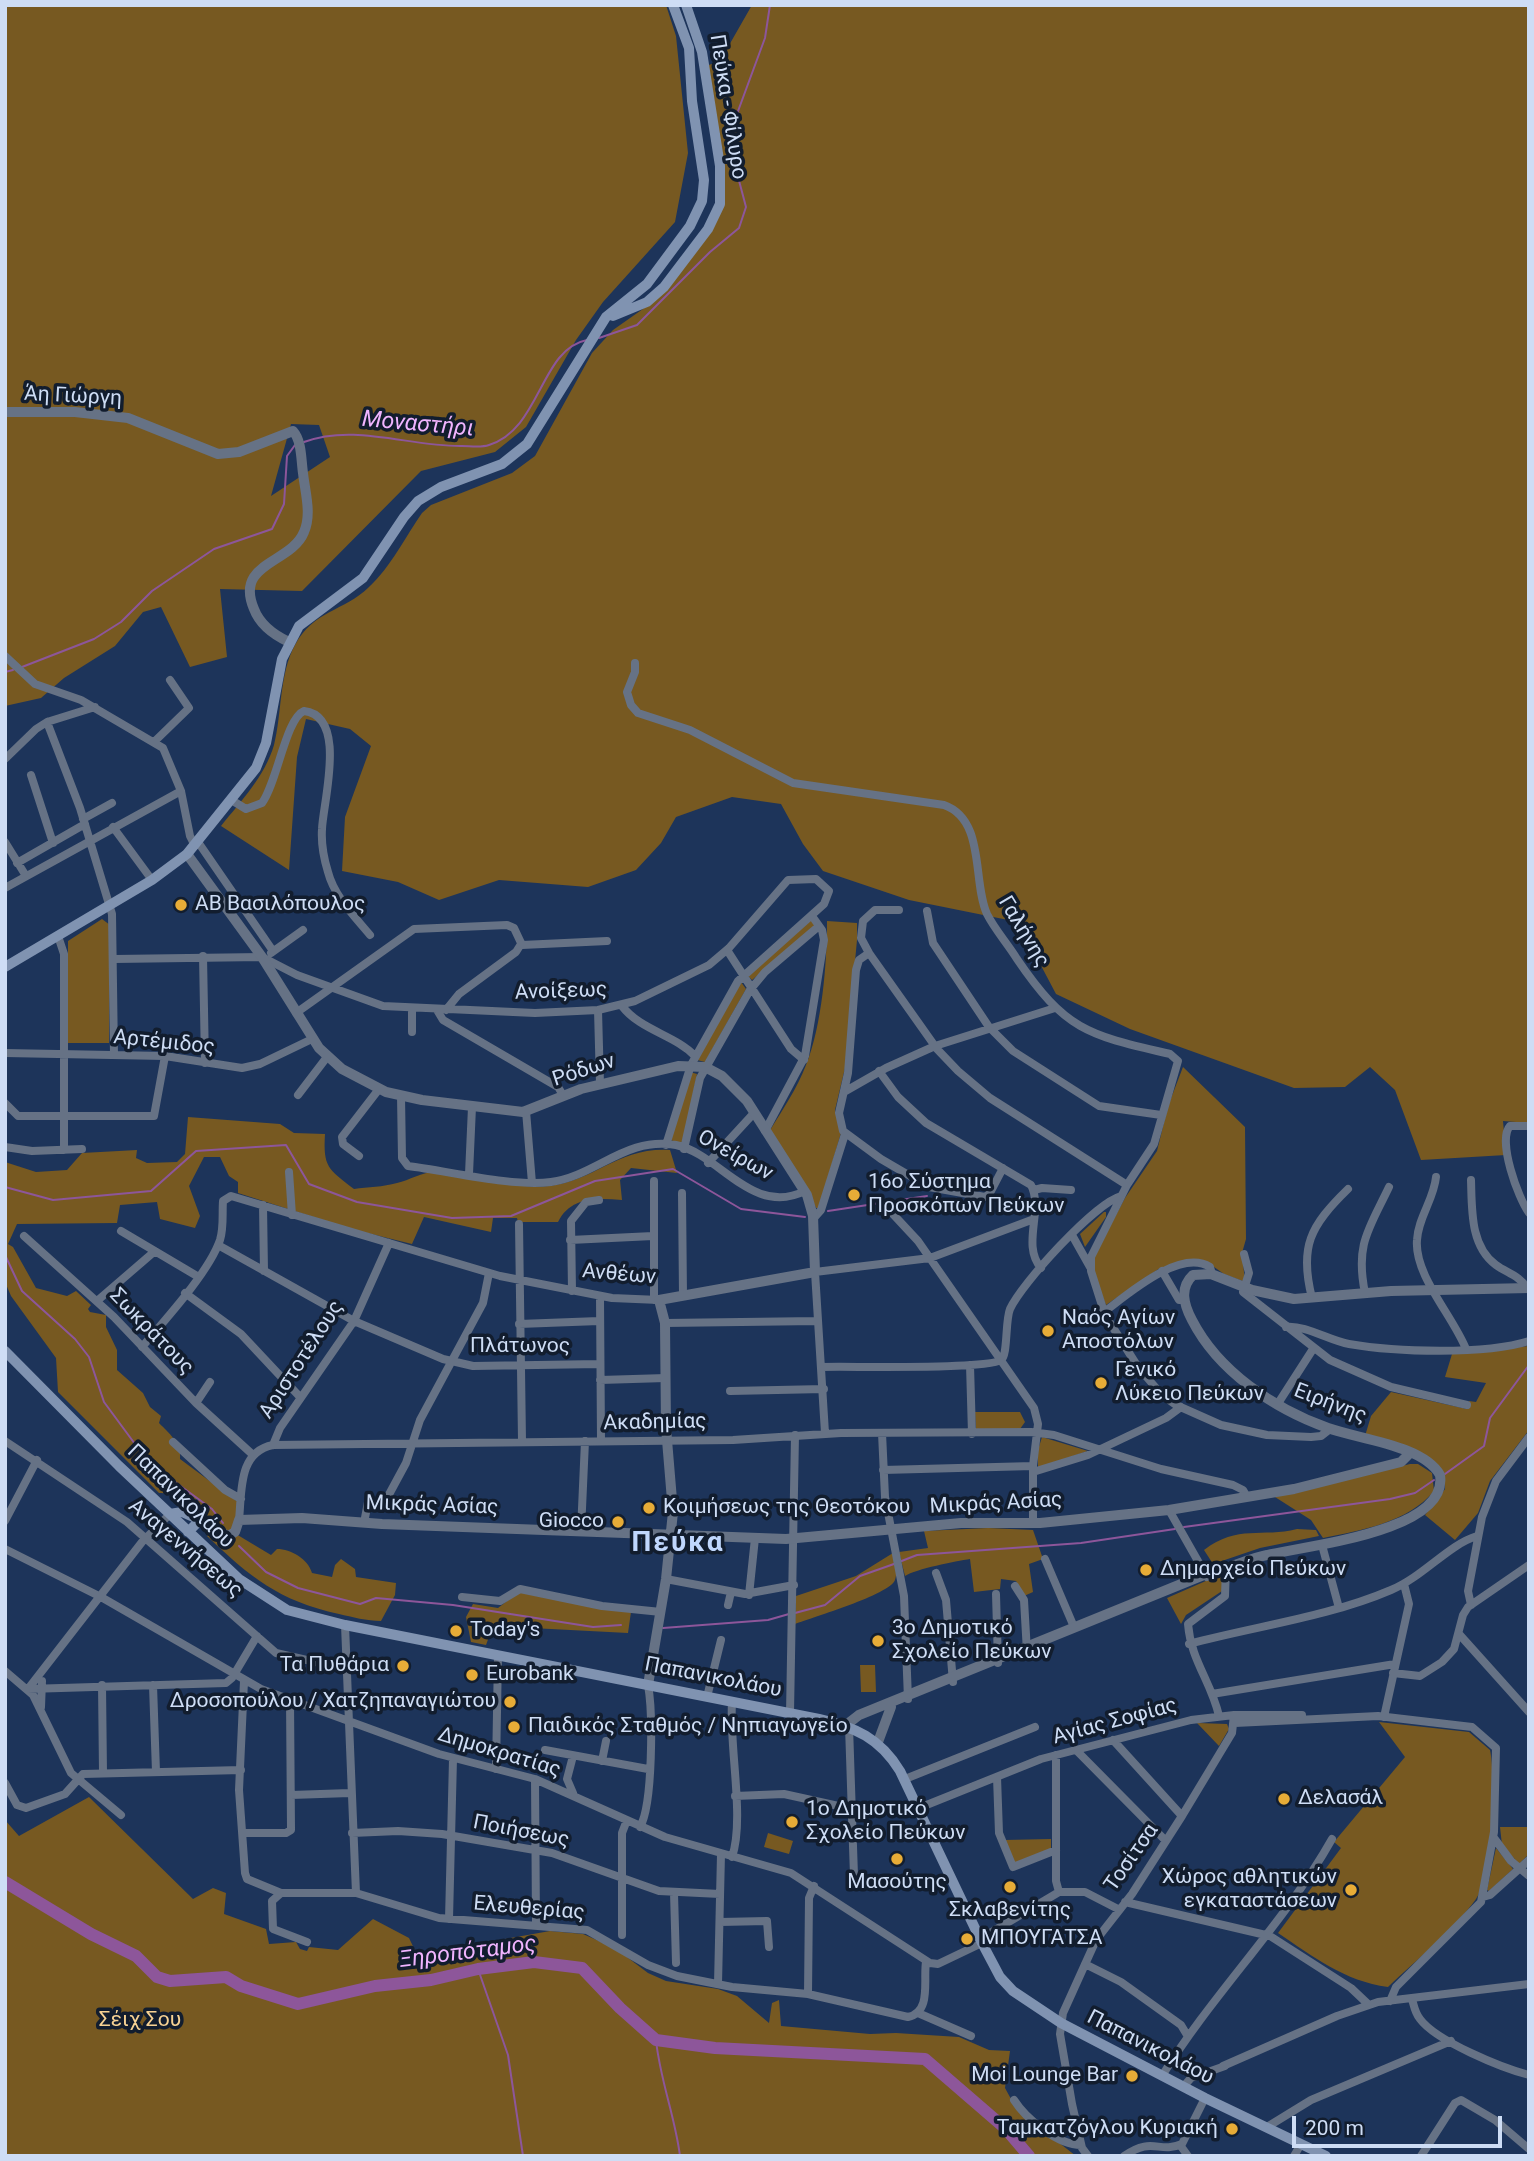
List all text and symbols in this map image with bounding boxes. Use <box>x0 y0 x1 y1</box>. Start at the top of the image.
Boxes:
street label: Πεύκα - Φίλυρο <box>703 33 751 181</box>
street label: Άη Γιώργη <box>23 382 123 412</box>
water label: Μοναστήρι <box>361 406 475 444</box>
place label: ΑΒ Βασιλόπουλος <box>195 892 365 918</box>
street label: Γαλήνης <box>992 892 1054 972</box>
marker: ΑΒ Βασιλόπουλος <box>173 897 189 913</box>
street label: Ανοίξεως <box>514 978 608 1006</box>
street label: Αρτέμιδος <box>112 1025 216 1061</box>
street label: Ρόδων <box>550 1049 618 1093</box>
street label: Ονείρων <box>693 1125 777 1187</box>
place label: 16ο Σύστημα Προσκόπων Πεύκων <box>868 1170 1064 1220</box>
marker: 16ο Σύστημα Προσκόπων Πεύκων <box>846 1187 862 1203</box>
street label: Ανθέων <box>581 1259 657 1291</box>
street label: Σωκράτους <box>104 1284 198 1380</box>
street label: Αριστοτέλους <box>255 1296 349 1424</box>
place label: Ναός Αγίων Αποστόλων <box>1062 1306 1175 1356</box>
marker: Ναός Αγίων Αποστόλων <box>1040 1323 1056 1339</box>
street label: Πλάτωνος <box>470 1334 570 1360</box>
place label: Γενικό Λύκειο Πεύκων <box>1115 1358 1264 1408</box>
marker: Γενικό Λύκειο Πεύκων <box>1093 1375 1109 1391</box>
street label: Ειρήνης <box>1290 1379 1370 1429</box>
street label: Ακαδημίας <box>603 1410 707 1436</box>
street label: Παπανικολάου <box>121 1440 239 1554</box>
street label: Μικράς Ασίας <box>929 1488 1063 1520</box>
street label: Μικράς Ασίας <box>365 1491 499 1521</box>
street label: Αναγεννήσεως <box>123 1494 247 1604</box>
place label: Κοιμήσεως της Θεοτόκου <box>663 1495 910 1521</box>
marker: Κοιμήσεως της Θεοτόκου <box>641 1500 657 1516</box>
place label: Giocco <box>539 1509 604 1535</box>
marker: Giocco <box>610 1514 626 1530</box>
district label: Πεύκα <box>632 1527 724 1561</box>
place label: Δημαρχείο Πεύκων <box>1160 1557 1346 1583</box>
marker: Δημαρχείο Πεύκων <box>1138 1562 1154 1578</box>
place label: 3ο Δημοτικό Σχολείο Πεύκων <box>892 1616 1051 1666</box>
place label: Today's <box>470 1618 540 1644</box>
marker: Today's <box>448 1623 464 1639</box>
marker: 3ο Δημοτικό Σχολείο Πεύκων <box>870 1633 886 1649</box>
street label: Παπανικολάου <box>642 1652 784 1704</box>
place label: Τα Πυθάρια <box>280 1653 389 1679</box>
marker: Τα Πυθάρια <box>395 1658 411 1674</box>
place label: Eurobank <box>486 1662 574 1688</box>
marker: Eurobank <box>464 1667 480 1683</box>
place label: Δροσοπούλου / Χατζηπαναγιώτου <box>170 1689 496 1715</box>
street label: Αγίας Σοφίας <box>1050 1693 1180 1751</box>
marker: Δροσοπούλου / Χατζηπαναγιώτου <box>502 1694 518 1710</box>
place label: Παιδικός Σταθμός / Νηπιαγωγείο <box>528 1714 848 1740</box>
marker: Παιδικός Σταθμός / Νηπιαγωγείο <box>506 1719 522 1735</box>
street label: Δημοκρατίας <box>435 1722 563 1784</box>
place label: Δελασάλ <box>1298 1786 1383 1812</box>
marker: Δελασάλ <box>1276 1791 1292 1807</box>
place label: 1ο Δημοτικό Σχολείο Πεύκων <box>806 1797 965 1847</box>
street label: Ποιήσεως <box>471 1810 571 1854</box>
marker: 1ο Δημοτικό Σχολείο Πεύκων <box>784 1814 800 1830</box>
street label: Τοσίτσα <box>1100 1819 1164 1897</box>
marker: Μασούτης <box>889 1851 905 1867</box>
place label: Χώρος αθλητικών εγκαταστάσεων <box>1162 1865 1337 1915</box>
place label: Μασούτης <box>847 1870 947 1896</box>
marker: Σκλαβενίτης <box>1002 1879 1018 1895</box>
marker: Χώρος αθλητικών εγκαταστάσεων <box>1343 1882 1359 1898</box>
street label: Ελευθερίας <box>472 1892 586 1926</box>
place label: Σκλαβενίτης <box>949 1898 1071 1924</box>
place label: ΜΠΟΥΓΑΤΣΑ <box>981 1926 1103 1952</box>
water label: Ξηροπόταμος <box>398 1931 538 1975</box>
marker: ΜΠΟΥΓΑΤΣΑ <box>959 1931 975 1947</box>
street label: Παπανικολάου <box>1082 2005 1218 2091</box>
park label: Σέιχ Σου <box>99 2008 181 2034</box>
place label: Moi Lounge Bar <box>971 2063 1118 2089</box>
marker: Moi Lounge Bar <box>1124 2068 1140 2084</box>
scale bar <box>1296 2102 1506 2146</box>
place label: Ταμκατζόγλου Κυριακή <box>997 2116 1218 2142</box>
text: 200 m <box>1305 2116 1364 2140</box>
marker: Ταμκατζόγλου Κυριακή <box>1224 2121 1240 2137</box>

